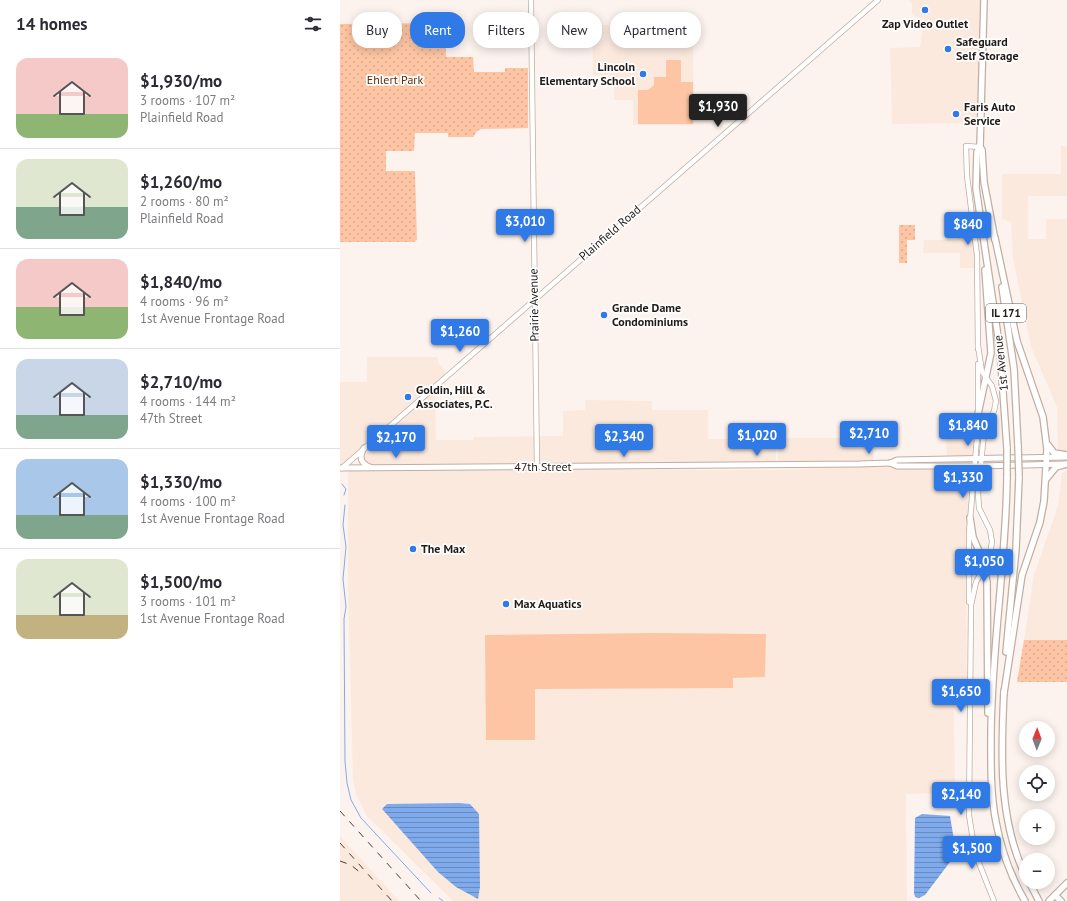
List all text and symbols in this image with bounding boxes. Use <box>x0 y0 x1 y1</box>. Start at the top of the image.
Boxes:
marker: Zap Video Outlet <box>920 5 930 15</box>
chip: Buy <box>352 12 402 48</box>
chip: Rent <box>410 12 465 48</box>
chip: Filters <box>473 12 539 48</box>
chip: New <box>547 12 602 48</box>
chip: Apartment <box>610 12 701 48</box>
text: 14 homes <box>16 13 87 35</box>
icon: filters <box>302 13 324 35</box>
place label: Zap Video Outlet <box>882 16 969 31</box>
place label: Safeguard Self Storage <box>956 34 1019 63</box>
marker: Safeguard Self Storage <box>943 44 953 54</box>
place label: Lincoln Elementary School <box>540 59 635 88</box>
marker: Lincoln Elementary School <box>638 69 648 79</box>
text: $1,930/mo <box>140 70 222 92</box>
park label: Ehlert Park <box>367 72 423 87</box>
icon: home <box>48 74 96 122</box>
text: 3 rooms · 107 m² <box>140 92 235 109</box>
pin: $1,930 <box>685 94 751 128</box>
text: $1,930 <box>698 98 738 115</box>
place label: Faris Auto Service <box>964 99 1016 128</box>
text: Plainfield Road <box>140 109 224 126</box>
marker: Faris Auto Service <box>951 109 961 119</box>
text: $1,260/mo <box>140 171 222 193</box>
icon: home <box>48 175 96 223</box>
text: 2 rooms · 80 m² <box>140 193 229 210</box>
street label: Plainfield Road <box>576 202 644 264</box>
pin: $3,010 <box>492 209 558 243</box>
text: Plainfield Road <box>140 210 224 227</box>
pin: $840 <box>944 212 992 246</box>
text: $3,010 <box>505 213 545 230</box>
text: $840 <box>953 216 983 233</box>
street label: Prairie Avenue <box>525 268 542 342</box>
text: $1,840/mo <box>140 271 222 293</box>
icon: home <box>48 275 96 323</box>
text: 4 rooms · 96 m² <box>140 293 229 310</box>
place label: Grande Dame Condominiums <box>612 300 688 329</box>
road number: IL 171 <box>986 304 1026 322</box>
text: 1st Avenue Frontage Road <box>140 310 285 327</box>
marker: Grande Dame Condominiums <box>599 310 609 320</box>
pin: $1,260 <box>427 319 493 353</box>
text: $1,260 <box>440 323 480 340</box>
street label: 1st Avenue <box>990 334 1011 392</box>
text: $2,710/mo <box>140 371 222 393</box>
icon: home <box>48 375 96 423</box>
place label: Goldin, Hill & Associates, P.C. <box>416 382 493 411</box>
marker: Goldin, Hill & Associates, P.C. <box>403 392 413 402</box>
text: 4 rooms · 144 m² <box>140 393 236 410</box>
text: 47th Street <box>140 410 202 427</box>
pin: $1,840 <box>935 413 1001 447</box>
text: $1,840 <box>948 417 988 434</box>
pin: $2,710 <box>836 421 902 455</box>
pin: $1,020 <box>724 423 790 457</box>
pin: $2,340 <box>591 424 657 458</box>
pin: $2,170 <box>363 425 429 459</box>
text: $2,710 <box>849 425 889 442</box>
text: $1,020 <box>737 427 777 444</box>
text: $2,340 <box>604 428 644 445</box>
text: $2,170 <box>376 429 416 446</box>
street label: 47th Street <box>514 459 572 474</box>
pin: $1,330 <box>930 465 996 499</box>
text: $1,330 <box>943 469 983 486</box>
text: $1,330/mo <box>140 471 222 493</box>
icon: home <box>48 475 96 523</box>
text: 4 rooms · 100 m² <box>140 493 236 510</box>
text: 1st Avenue Frontage Road <box>140 510 285 527</box>
place label: The Max <box>421 541 466 556</box>
marker: The Max <box>408 544 418 554</box>
pin: $1,050 <box>951 549 1017 583</box>
text: $1,050 <box>964 553 1004 570</box>
text: $1,500/mo <box>140 571 222 593</box>
icon: home <box>48 575 96 623</box>
text: 3 rooms · 101 m² <box>140 593 236 610</box>
place label: Max Aquatics <box>514 596 582 611</box>
marker: Max Aquatics <box>501 599 511 609</box>
text: 1st Avenue Frontage Road <box>140 610 285 627</box>
pin: $1,650 <box>928 679 994 713</box>
text: $1,650 <box>941 683 981 700</box>
north arrow <box>1019 721 1055 757</box>
map controls <box>1019 721 1055 889</box>
button: locate <box>1019 765 1055 801</box>
pin: $2,140 <box>928 782 994 816</box>
text: $2,140 <box>941 786 981 803</box>
button: + <box>1019 809 1055 845</box>
pin: $1,500 <box>939 836 1005 870</box>
text: $1,500 <box>952 840 992 857</box>
button: − <box>1019 853 1055 889</box>

